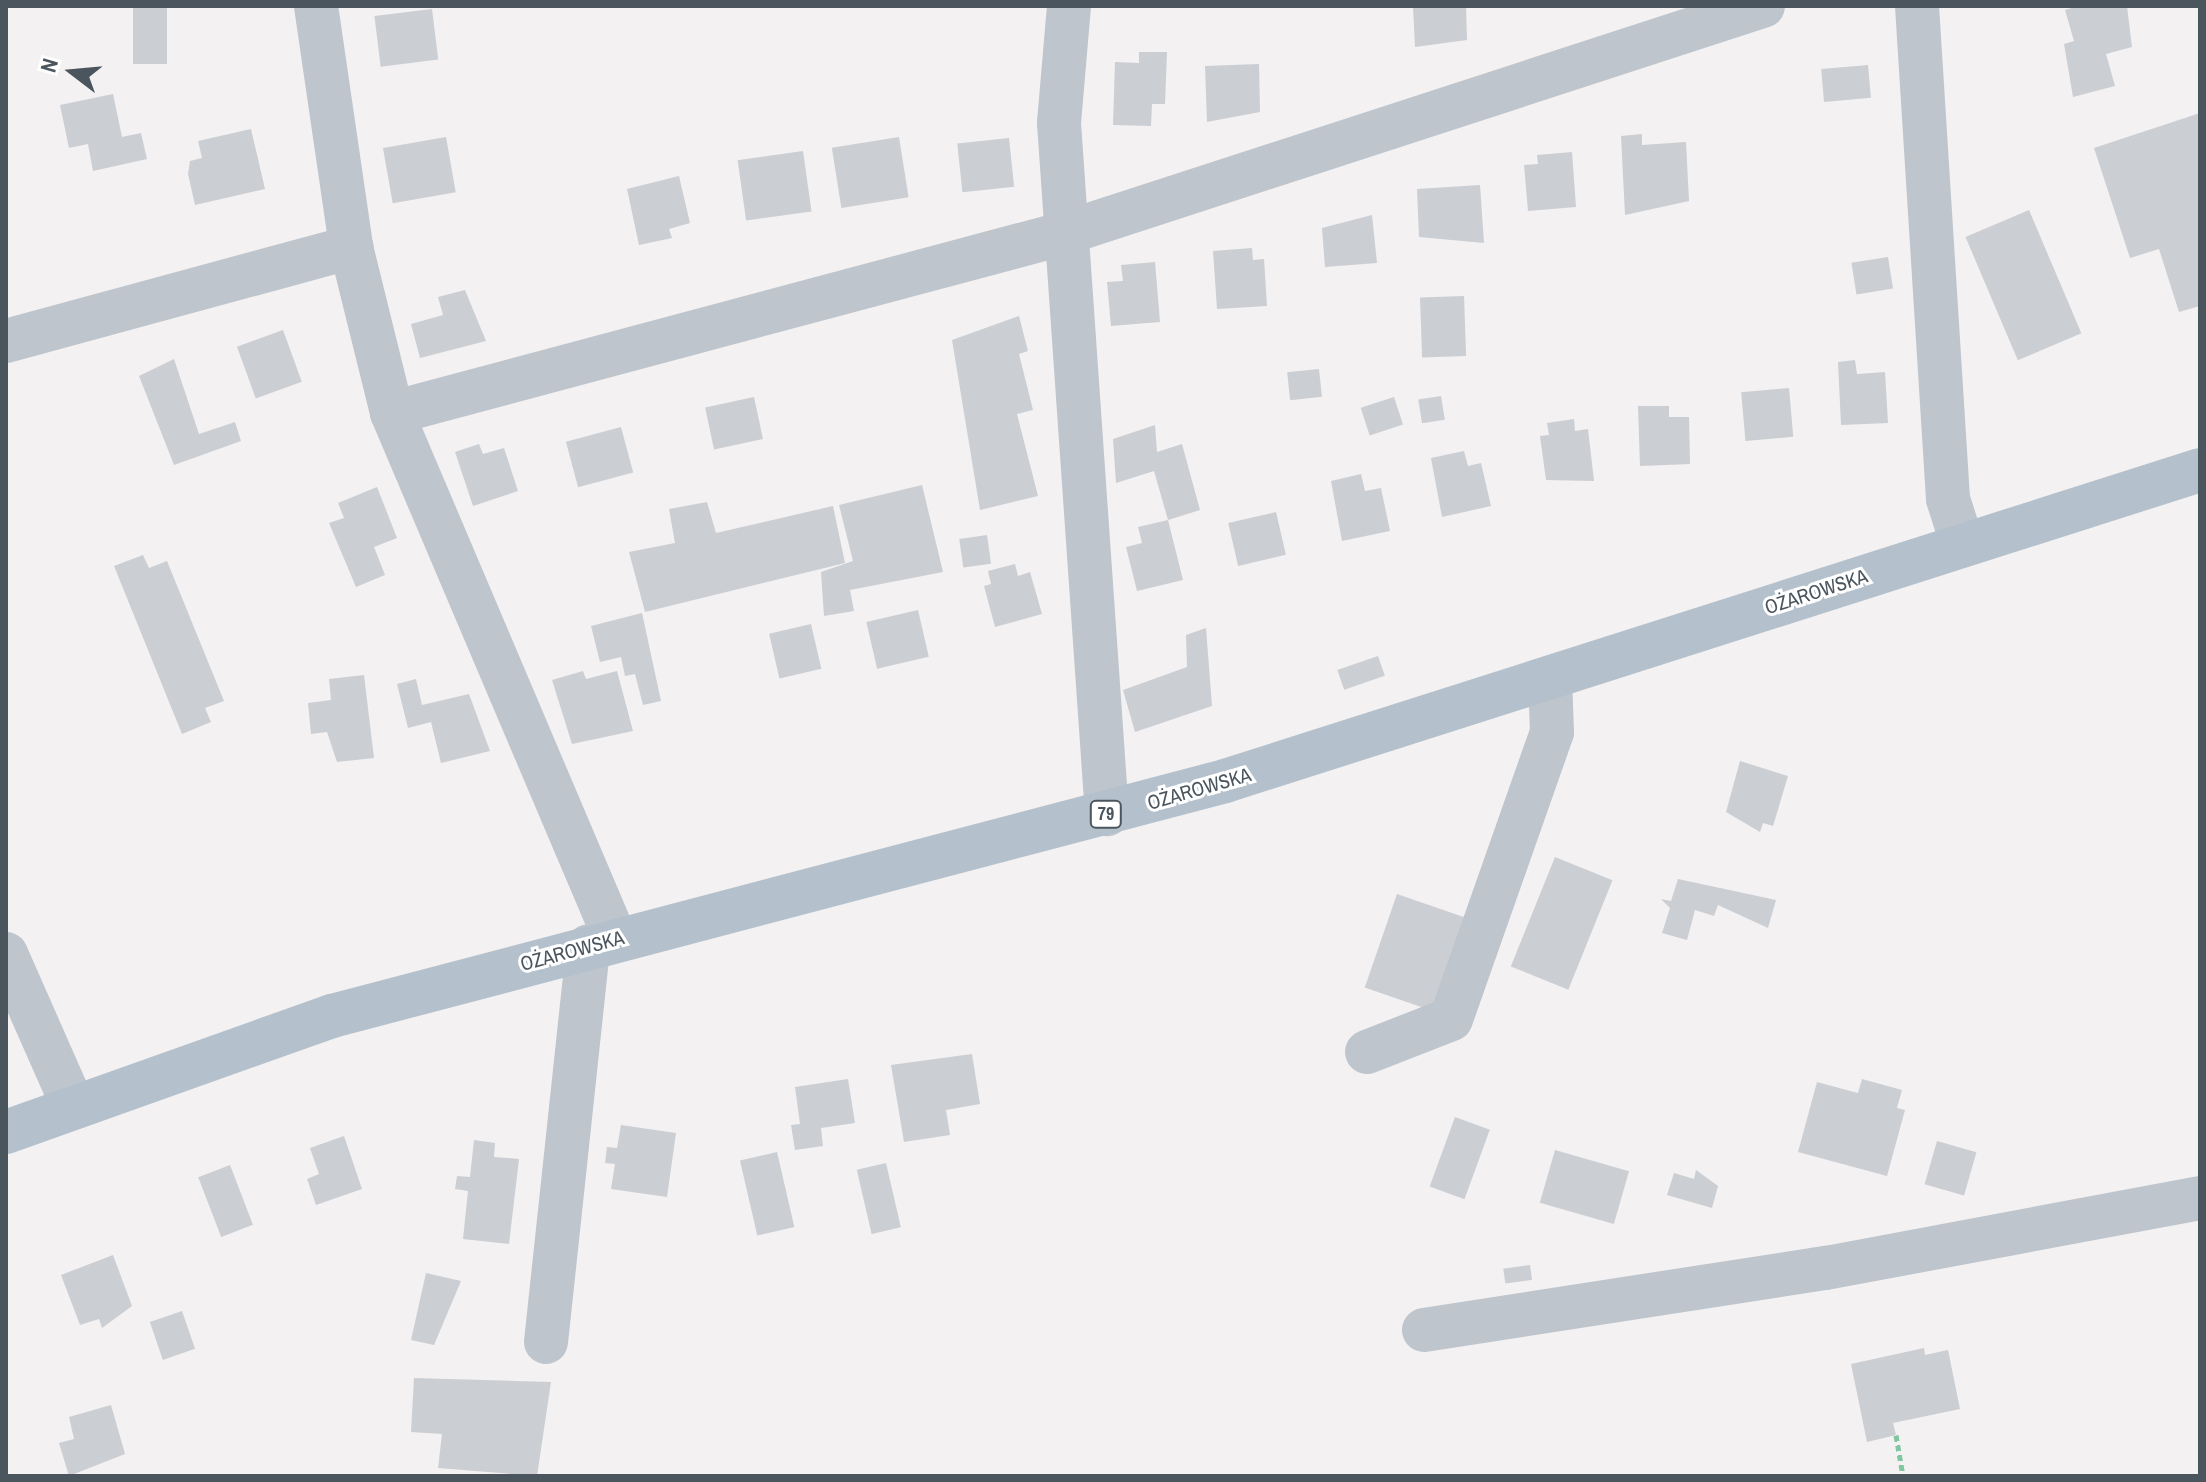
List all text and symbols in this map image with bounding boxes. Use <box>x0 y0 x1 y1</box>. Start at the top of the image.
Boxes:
north arrow <box>32 32 112 112</box>
text: N <box>33 55 65 76</box>
street label: OŻAROWSKA <box>1762 563 1870 619</box>
street label: OŻAROWSKA <box>1144 762 1254 814</box>
road number: 79 <box>1088 800 1124 828</box>
street label: OŻAROWSKA <box>517 925 627 975</box>

